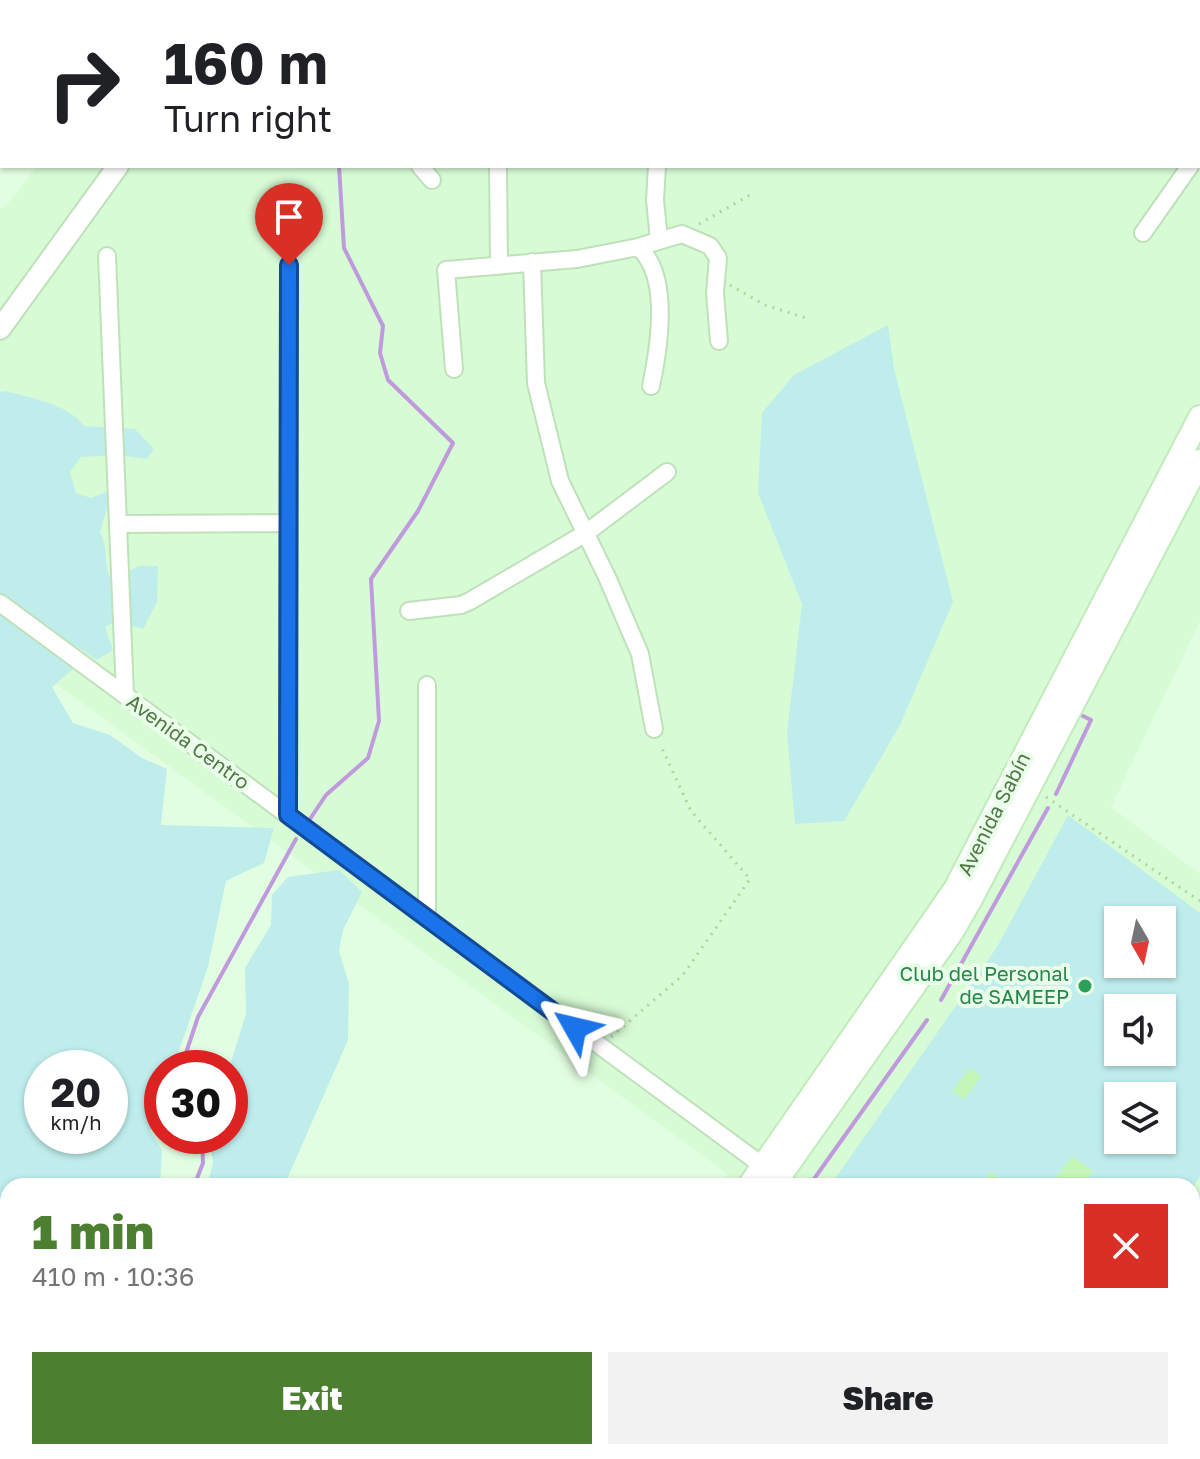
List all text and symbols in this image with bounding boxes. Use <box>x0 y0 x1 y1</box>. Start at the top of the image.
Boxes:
text: 160 m <box>164 29 328 96</box>
icon: right <box>32 32 136 136</box>
text: Turn right <box>164 97 332 140</box>
pin <box>255 183 323 265</box>
icon: arrive <box>267 195 311 239</box>
street label: Avenida Centro <box>123 689 255 794</box>
street label: Avenida Sabín <box>952 748 1034 879</box>
north arrow <box>1104 906 1176 978</box>
map controls <box>1104 906 1176 1154</box>
place label: Club del Personal de SAMEEP <box>899 961 1069 1008</box>
marker: Club del Personal de SAMEEP <box>1076 977 1094 995</box>
position arrow <box>533 986 617 1070</box>
button: sound <box>1104 994 1176 1066</box>
speed limit sign: 30 <box>144 1050 248 1154</box>
text: 20 <box>51 1068 101 1116</box>
button: layers <box>1104 1082 1176 1154</box>
text: km/h <box>51 1110 101 1134</box>
text: 1 min <box>32 1202 154 1260</box>
button: close <box>1084 1204 1168 1288</box>
text: 410 m · 10:36 <box>32 1261 194 1292</box>
button: Exit <box>32 1352 592 1444</box>
button: Share <box>608 1352 1168 1444</box>

